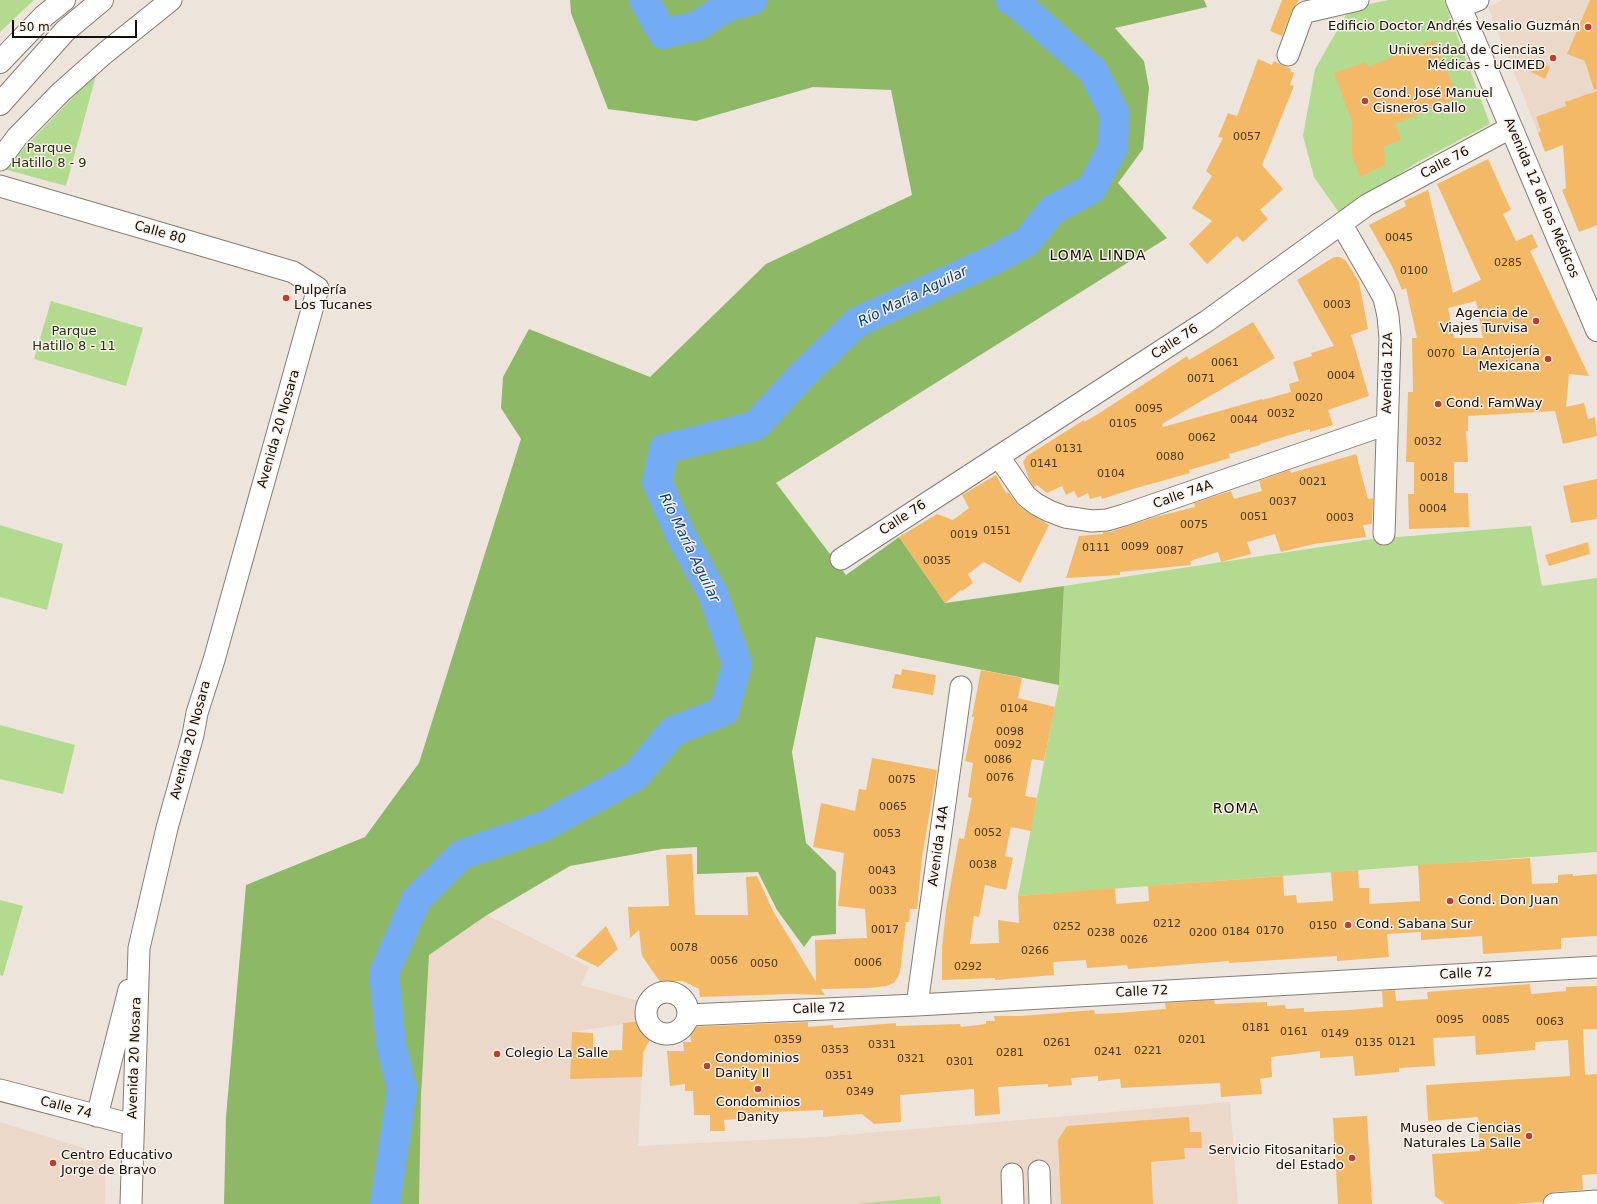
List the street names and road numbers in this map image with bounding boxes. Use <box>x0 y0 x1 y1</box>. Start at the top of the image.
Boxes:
street label: Avenida 12 de los Médicos <box>1500 116 1582 280</box>
street label: Calle 76 <box>1418 144 1472 182</box>
street label: Calle 80 <box>132 218 188 248</box>
street label: Calle 76 <box>1149 321 1201 363</box>
street label: Avenida 12A <box>1379 332 1397 414</box>
street label: Avenida 20 Nosara <box>255 368 303 490</box>
street label: Calle 74A <box>1151 478 1215 512</box>
street label: Calle 76 <box>877 497 929 539</box>
street label: Avenida 20 Nosara <box>168 679 214 801</box>
street label: Avenida 14A <box>926 805 952 887</box>
street label: Calle 72 <box>1439 965 1493 983</box>
street label: Calle 72 <box>1115 983 1169 1001</box>
street label: Avenida 20 Nosara <box>125 997 145 1119</box>
street label: Calle 72 <box>792 1000 846 1018</box>
street label: Calle 74 <box>38 1094 94 1122</box>

